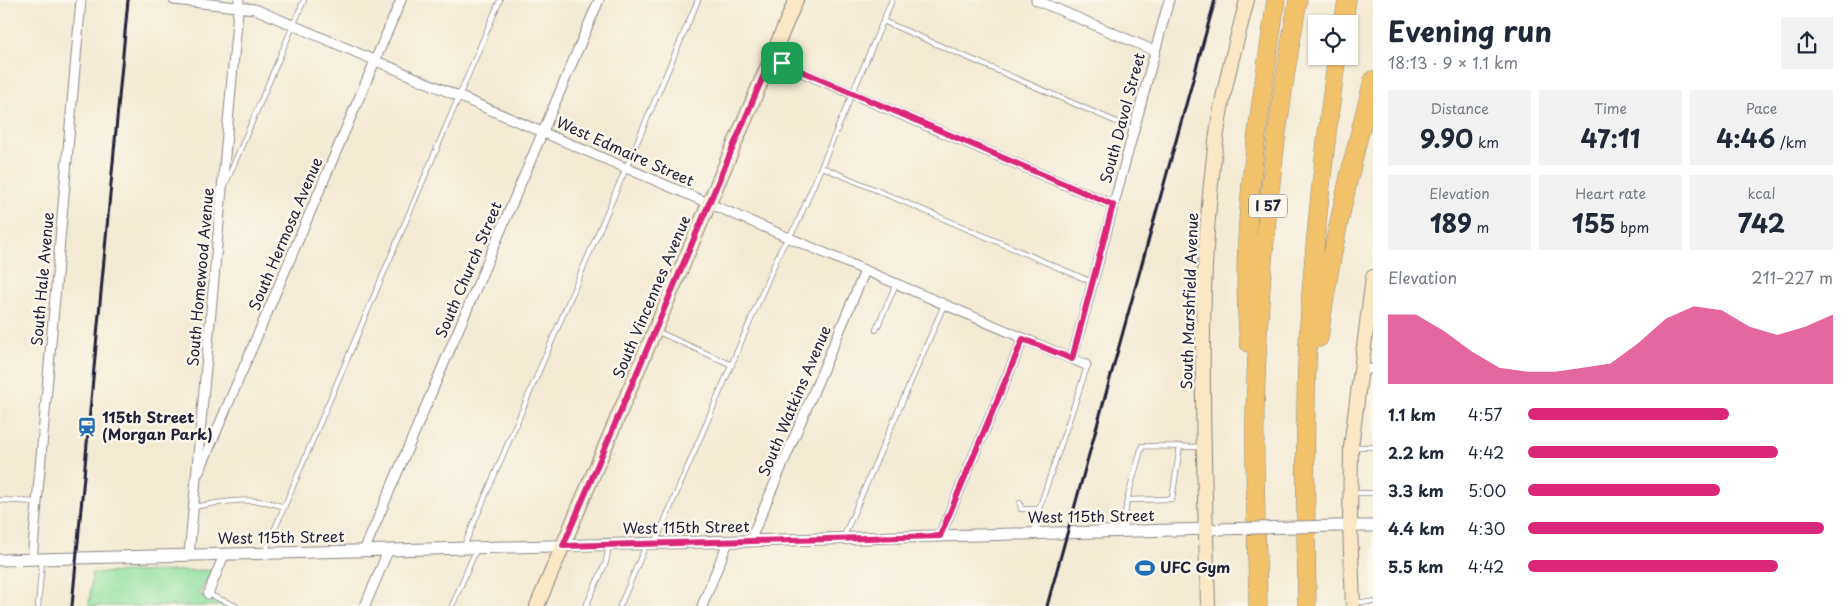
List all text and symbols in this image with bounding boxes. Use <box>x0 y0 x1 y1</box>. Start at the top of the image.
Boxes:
text: Evening run <box>1388 9 1552 52</box>
map controls <box>1308 15 1358 65</box>
button: locate <box>1308 15 1358 65</box>
button: share <box>1781 17 1833 69</box>
pin <box>761 42 803 84</box>
icon: arrive <box>768 49 796 77</box>
street label: South Davol Street <box>1093 50 1150 185</box>
text: 18:13 · 9 × 1.1 km <box>1388 50 1518 74</box>
text: Distance <box>1430 98 1489 119</box>
text: Time <box>1594 98 1627 119</box>
text: Pace <box>1746 98 1777 119</box>
street label: West Edmaire Street <box>553 110 698 191</box>
text: 9.90 <box>1420 119 1473 157</box>
text: 47:11 <box>1581 119 1640 157</box>
text: 4:46 <box>1716 119 1775 157</box>
text: km <box>1473 132 1499 153</box>
text: /km <box>1775 132 1807 153</box>
street label: South Hermosa Avenue <box>242 153 327 314</box>
text: Elevation <box>1429 183 1490 204</box>
text: Heart rate <box>1575 183 1646 204</box>
text: kcal <box>1748 183 1775 204</box>
street label: South Homewood Avenue <box>180 187 219 367</box>
road number: I 57 <box>1249 195 1287 218</box>
street label: South Church Street <box>428 198 507 341</box>
text: 189 <box>1430 204 1472 242</box>
text: 155 <box>1572 204 1616 242</box>
text: 742 <box>1738 204 1785 242</box>
street label: South Hale Avenue <box>24 211 59 347</box>
street label: South Vincennes Avenue <box>606 211 695 381</box>
street label: South Marshfield Avenue <box>1174 212 1203 390</box>
text: m <box>1472 217 1489 238</box>
text: bpm <box>1616 217 1649 238</box>
text: Elevation <box>1388 265 1457 289</box>
text: 211–227 m <box>1751 265 1833 289</box>
street label: South Watkins Avenue <box>751 321 836 479</box>
text: 1.1 km <box>1388 402 1436 426</box>
text: 4:57 <box>1468 402 1502 426</box>
place label: 115th Street (Morgan Park) <box>102 405 213 445</box>
station icon: 115th Street (Morgan Park) <box>76 416 98 438</box>
text: 2.2 km <box>1388 440 1444 464</box>
text: 4:42 <box>1468 440 1504 464</box>
text: 3.3 km <box>1388 478 1444 502</box>
text: 5:00 <box>1468 478 1506 502</box>
street label: West 115th Street <box>1027 503 1155 528</box>
street label: West 115th Street <box>622 514 750 539</box>
text: 4.4 km <box>1388 516 1445 540</box>
text: 4:30 <box>1468 516 1505 540</box>
street label: West 115th Street <box>217 524 345 549</box>
text: 5.5 km <box>1388 554 1443 578</box>
text: 4:42 <box>1468 554 1504 578</box>
place label: UFC Gym <box>1160 555 1230 578</box>
sports icon: UFC Gym <box>1134 557 1156 579</box>

